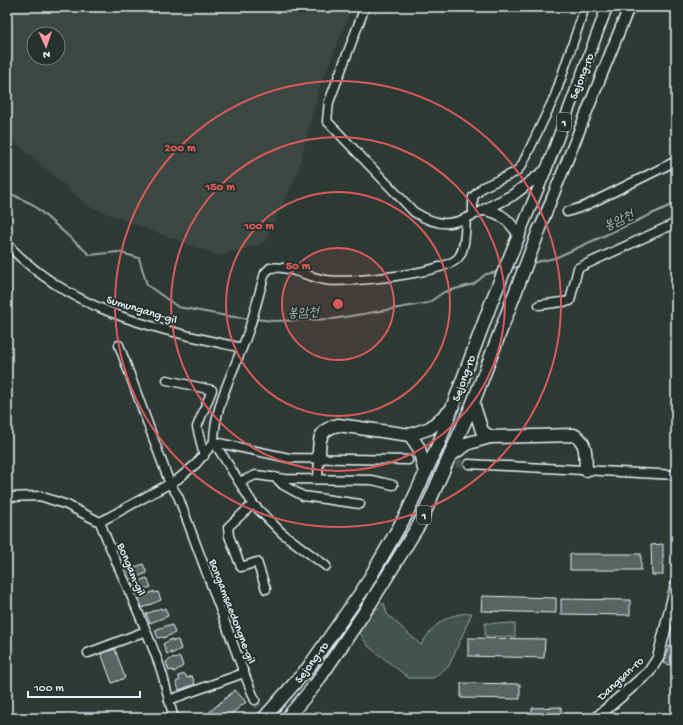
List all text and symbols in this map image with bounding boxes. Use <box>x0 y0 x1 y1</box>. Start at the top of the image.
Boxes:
north arrow <box>26 26 66 66</box>
text: N <box>43 48 50 60</box>
street label: Sejong-ro <box>568 52 598 102</box>
road number: 1 <box>557 113 571 131</box>
text: 200 m <box>165 142 196 156</box>
text: 150 m <box>204 181 235 195</box>
water label: 봉암천 <box>602 207 638 235</box>
text: 100 m <box>243 220 274 234</box>
text: 50 m <box>286 260 311 274</box>
street label: Sumungang-gil <box>105 294 179 328</box>
centre of rings <box>331 297 345 311</box>
water label: 봉암천 <box>287 305 321 322</box>
street label: Sejong-ro <box>450 354 480 404</box>
road number: 1 <box>417 506 431 524</box>
street label: Bongam-gil <box>112 540 148 599</box>
street label: Bongamsaedongne-gil <box>204 557 258 666</box>
street label: Sejong-ro <box>292 640 333 687</box>
street label: Dangsan-ro <box>595 655 647 705</box>
scale bar <box>28 673 140 699</box>
text: 100 m <box>33 682 64 696</box>

